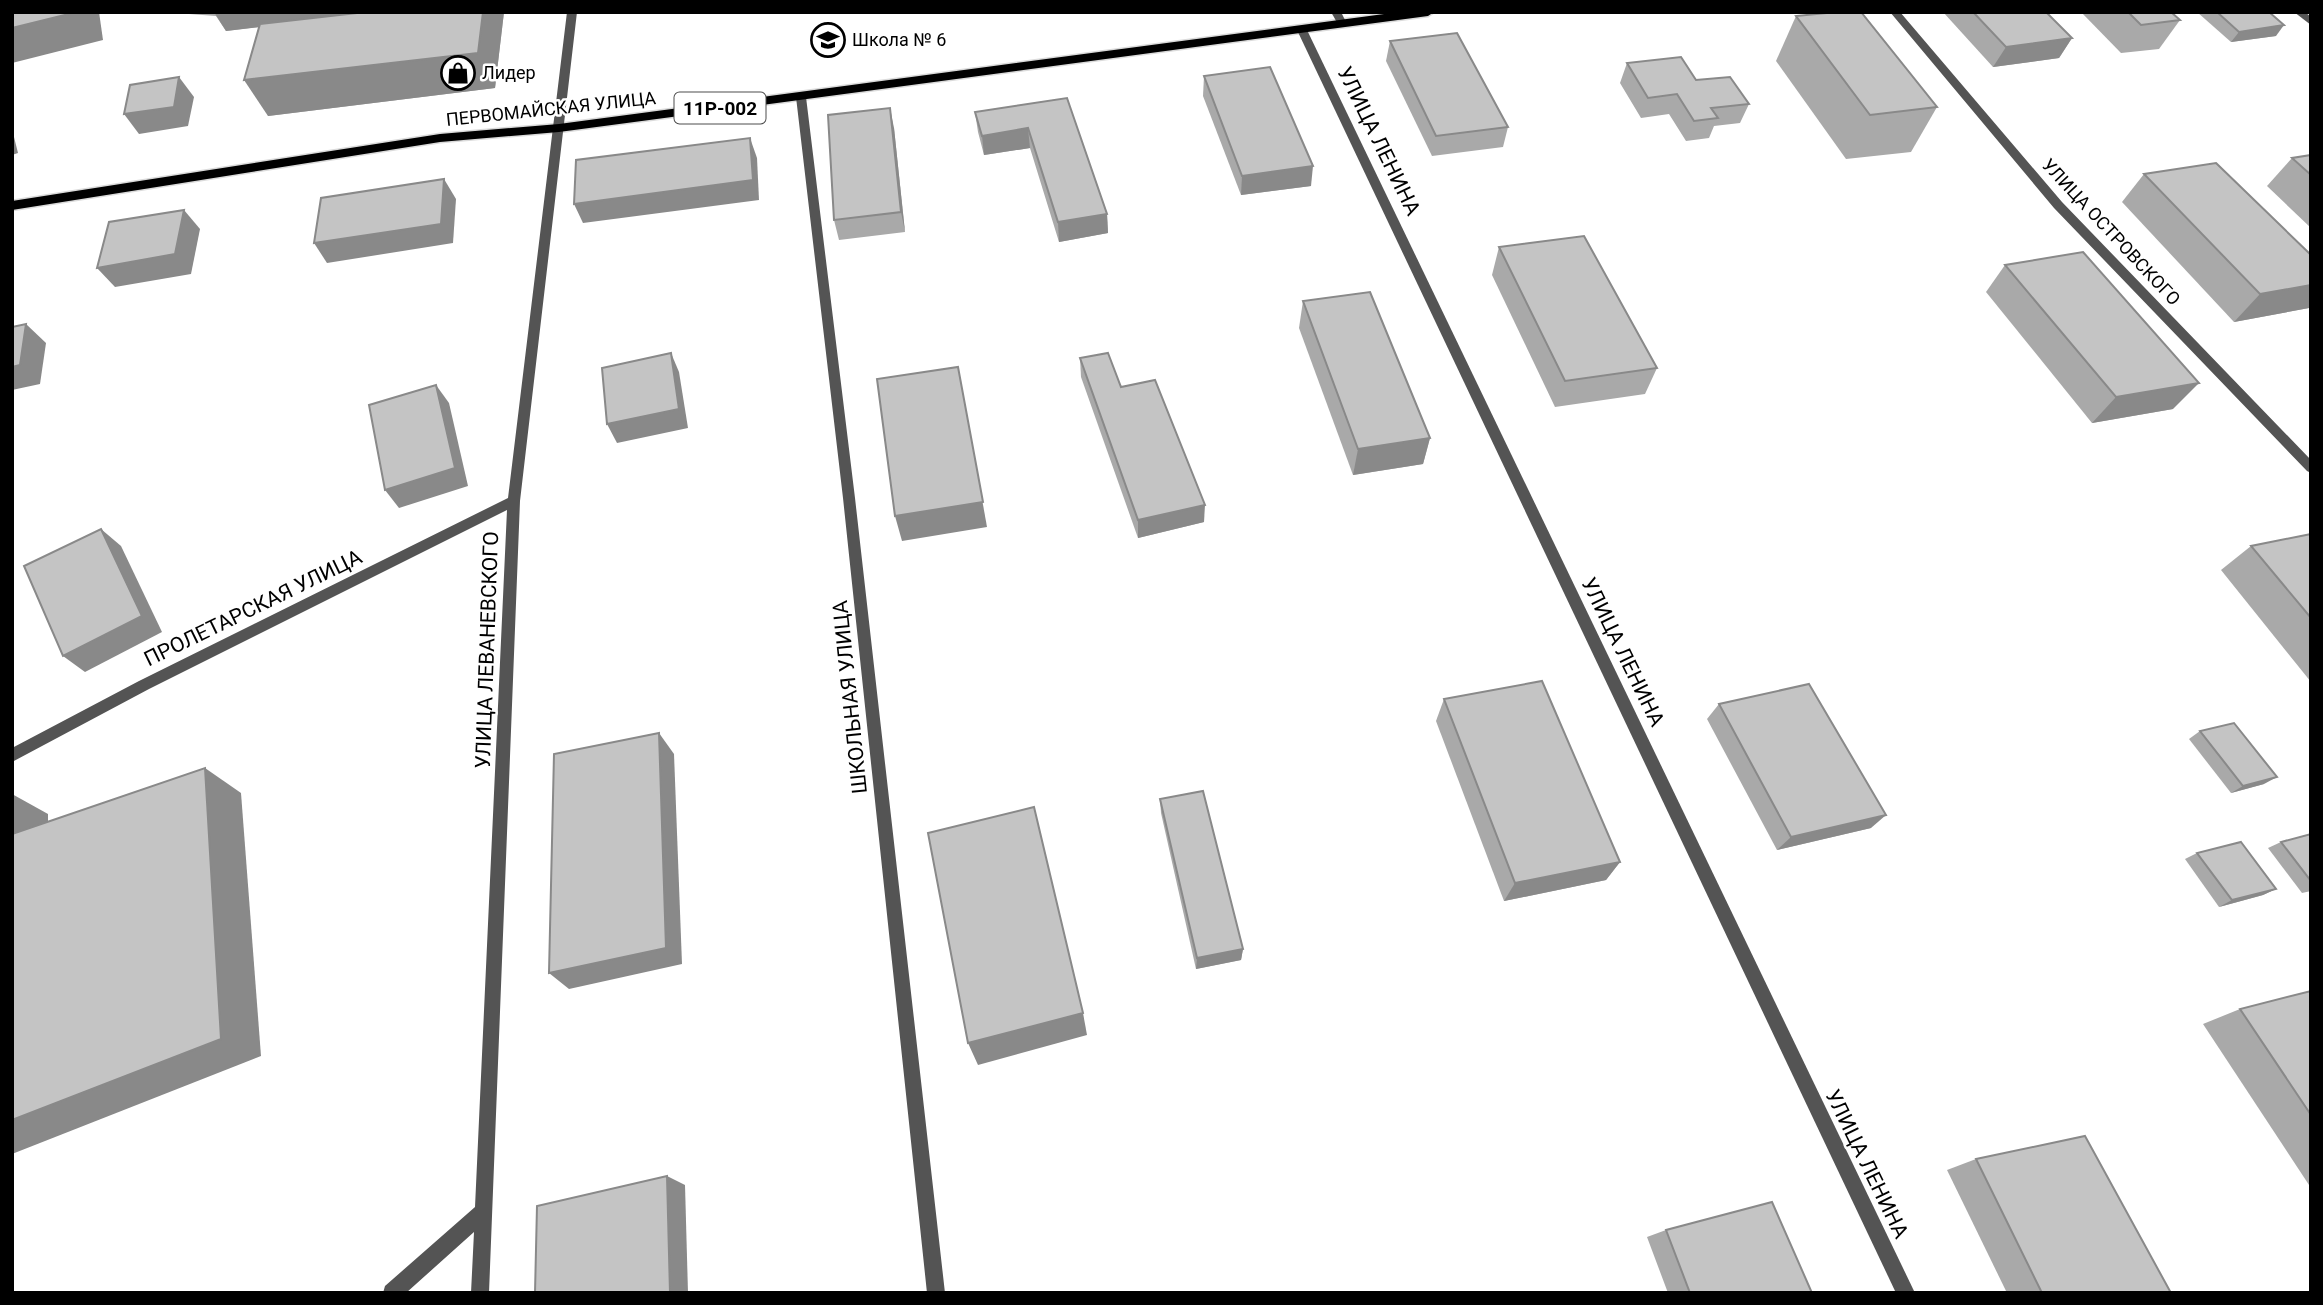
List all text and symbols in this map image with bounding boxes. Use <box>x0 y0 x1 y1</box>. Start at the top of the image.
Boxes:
school or university icon: Школа № 6 <box>809 21 847 59</box>
place label: Школа № 6 <box>852 29 946 50</box>
shop icon: Лидер <box>439 54 477 92</box>
place label: Лидер <box>482 62 536 83</box>
street label: УЛИЦА ЛЕНИНА <box>1333 63 1426 220</box>
street label: ПЕРВОМАЙСКАЯ УЛИЦА <box>445 87 657 130</box>
road number: 11Р-002 <box>674 92 766 124</box>
street label: УЛИЦА ОСТРОВСКОГО <box>2038 154 2185 309</box>
street label: УЛИЦА ЛЕВАНЕВСКОГО <box>471 531 503 769</box>
street label: ПРОЛЕТАРСКАЯ УЛИЦА <box>140 545 366 671</box>
street label: УЛИЦА ЛЕНИНА <box>1577 574 1670 731</box>
street label: ШКОЛЬНАЯ УЛИЦА <box>828 599 872 795</box>
street label: УЛИЦА ЛЕНИНА <box>1821 1086 1914 1243</box>

